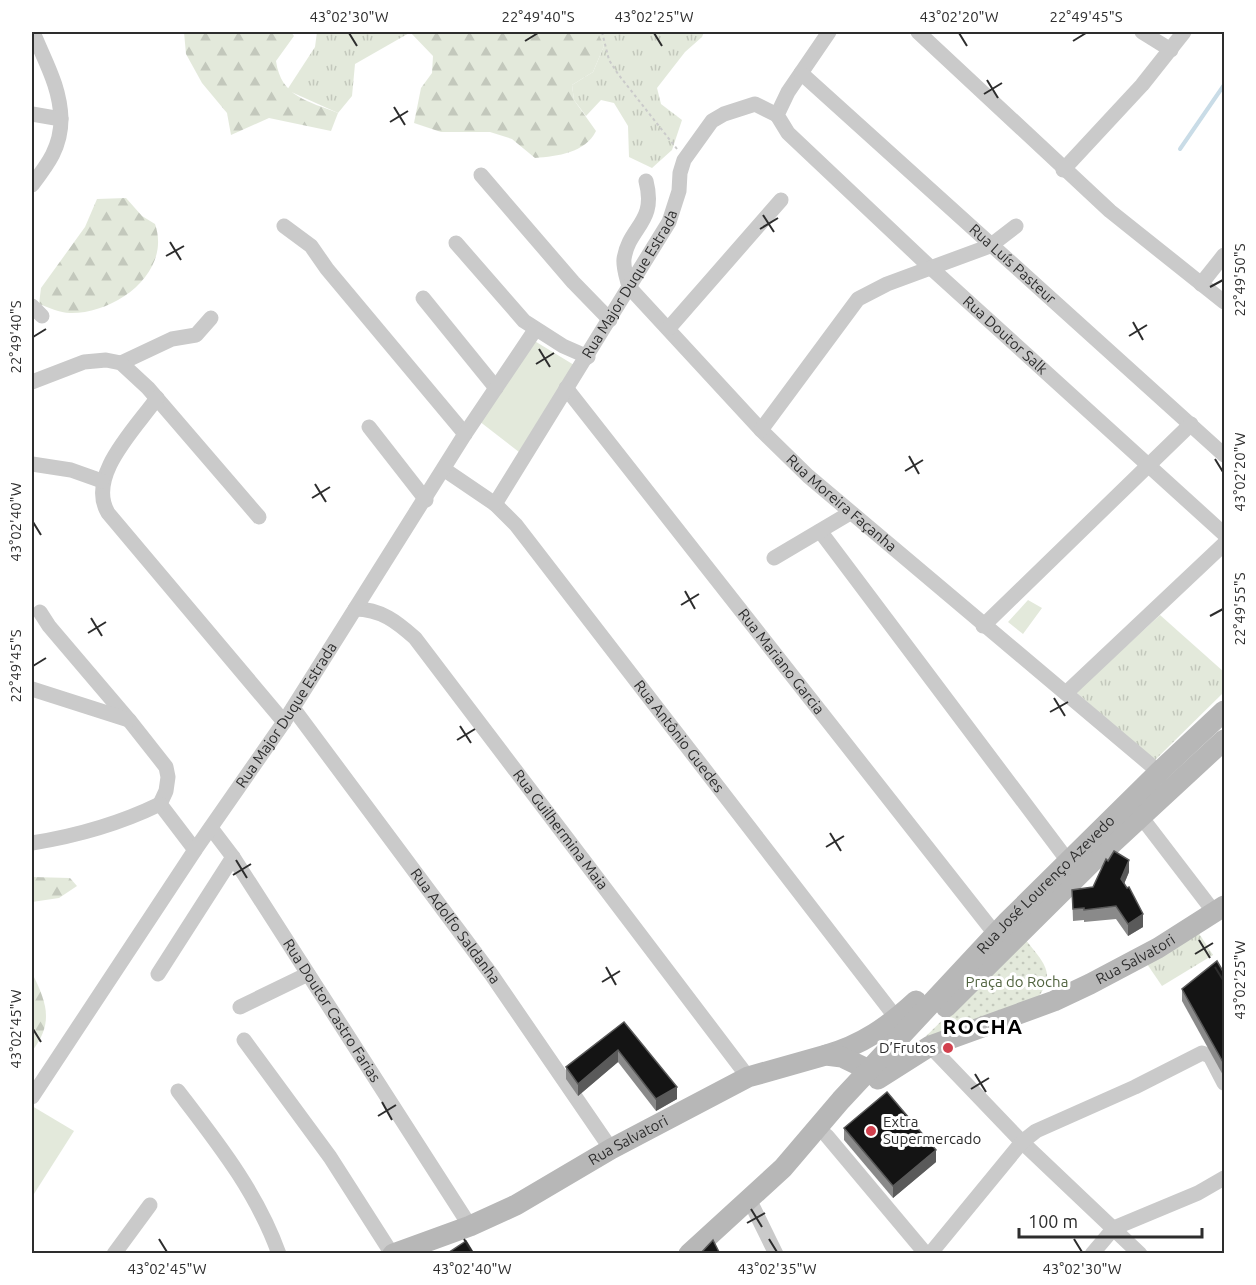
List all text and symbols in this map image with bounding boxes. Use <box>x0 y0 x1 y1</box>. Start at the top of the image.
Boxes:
text: 43°02'30"W <box>309 8 389 25</box>
text: 22°49'40"S <box>501 8 575 25</box>
text: 43°02'25"W <box>614 8 694 25</box>
text: 43°02'20"W <box>919 8 999 25</box>
text: 22°49'45"S <box>1049 8 1123 25</box>
street label: Rua Major Duque Estrada <box>578 208 680 361</box>
street label: Rua Luís Pasteur <box>966 220 1060 307</box>
text: 22°49'50"S <box>1231 243 1248 317</box>
street label: Rua Doutor Salk <box>960 292 1051 378</box>
text: 22°49'40"S <box>7 300 24 374</box>
text: 43°02'20"W <box>1231 432 1248 512</box>
street label: Rua Moreira Façanha <box>783 451 900 555</box>
text: 43°02'40"W <box>7 482 24 562</box>
text: 22°49'55"S <box>1231 572 1248 646</box>
street label: Rua Mariano Garcia <box>735 605 828 717</box>
text: 22°49'45"S <box>7 629 24 703</box>
street label: Rua Major Duque Estrada <box>232 639 340 791</box>
street label: Rua Antônio Guedes <box>631 677 728 795</box>
street label: Rua Guilhermina Maia <box>510 766 612 893</box>
street label: Rua José Lourenço Azevedo <box>973 812 1118 957</box>
street label: Rua Adolfo Saldanha <box>407 865 504 987</box>
street label: Rua Salvatori <box>1093 930 1178 987</box>
street label: Rua Doutor Castro Farias <box>280 936 384 1085</box>
text: 43°02'25"W <box>1231 940 1248 1020</box>
park label: Praça do Rocha <box>966 973 1068 990</box>
text: 43°02'45"W <box>7 989 24 1069</box>
district label: ROCHA <box>943 1014 1023 1038</box>
place label: D’Frutos <box>879 1039 936 1056</box>
marker: D’Frutos <box>941 1041 955 1055</box>
street label: Rua Salvatori <box>585 1112 671 1168</box>
place label: Extra Supermercado <box>883 1113 981 1147</box>
marker: Extra Supermercado <box>864 1124 878 1138</box>
scale bar <box>1019 1201 1202 1239</box>
text: 100 m <box>1028 1211 1078 1231</box>
text: 43°02'45"W <box>127 1260 207 1277</box>
text: 43°02'40"W <box>432 1260 512 1277</box>
text: 43°02'35"W <box>737 1260 817 1277</box>
text: 43°02'30"W <box>1042 1260 1122 1277</box>

